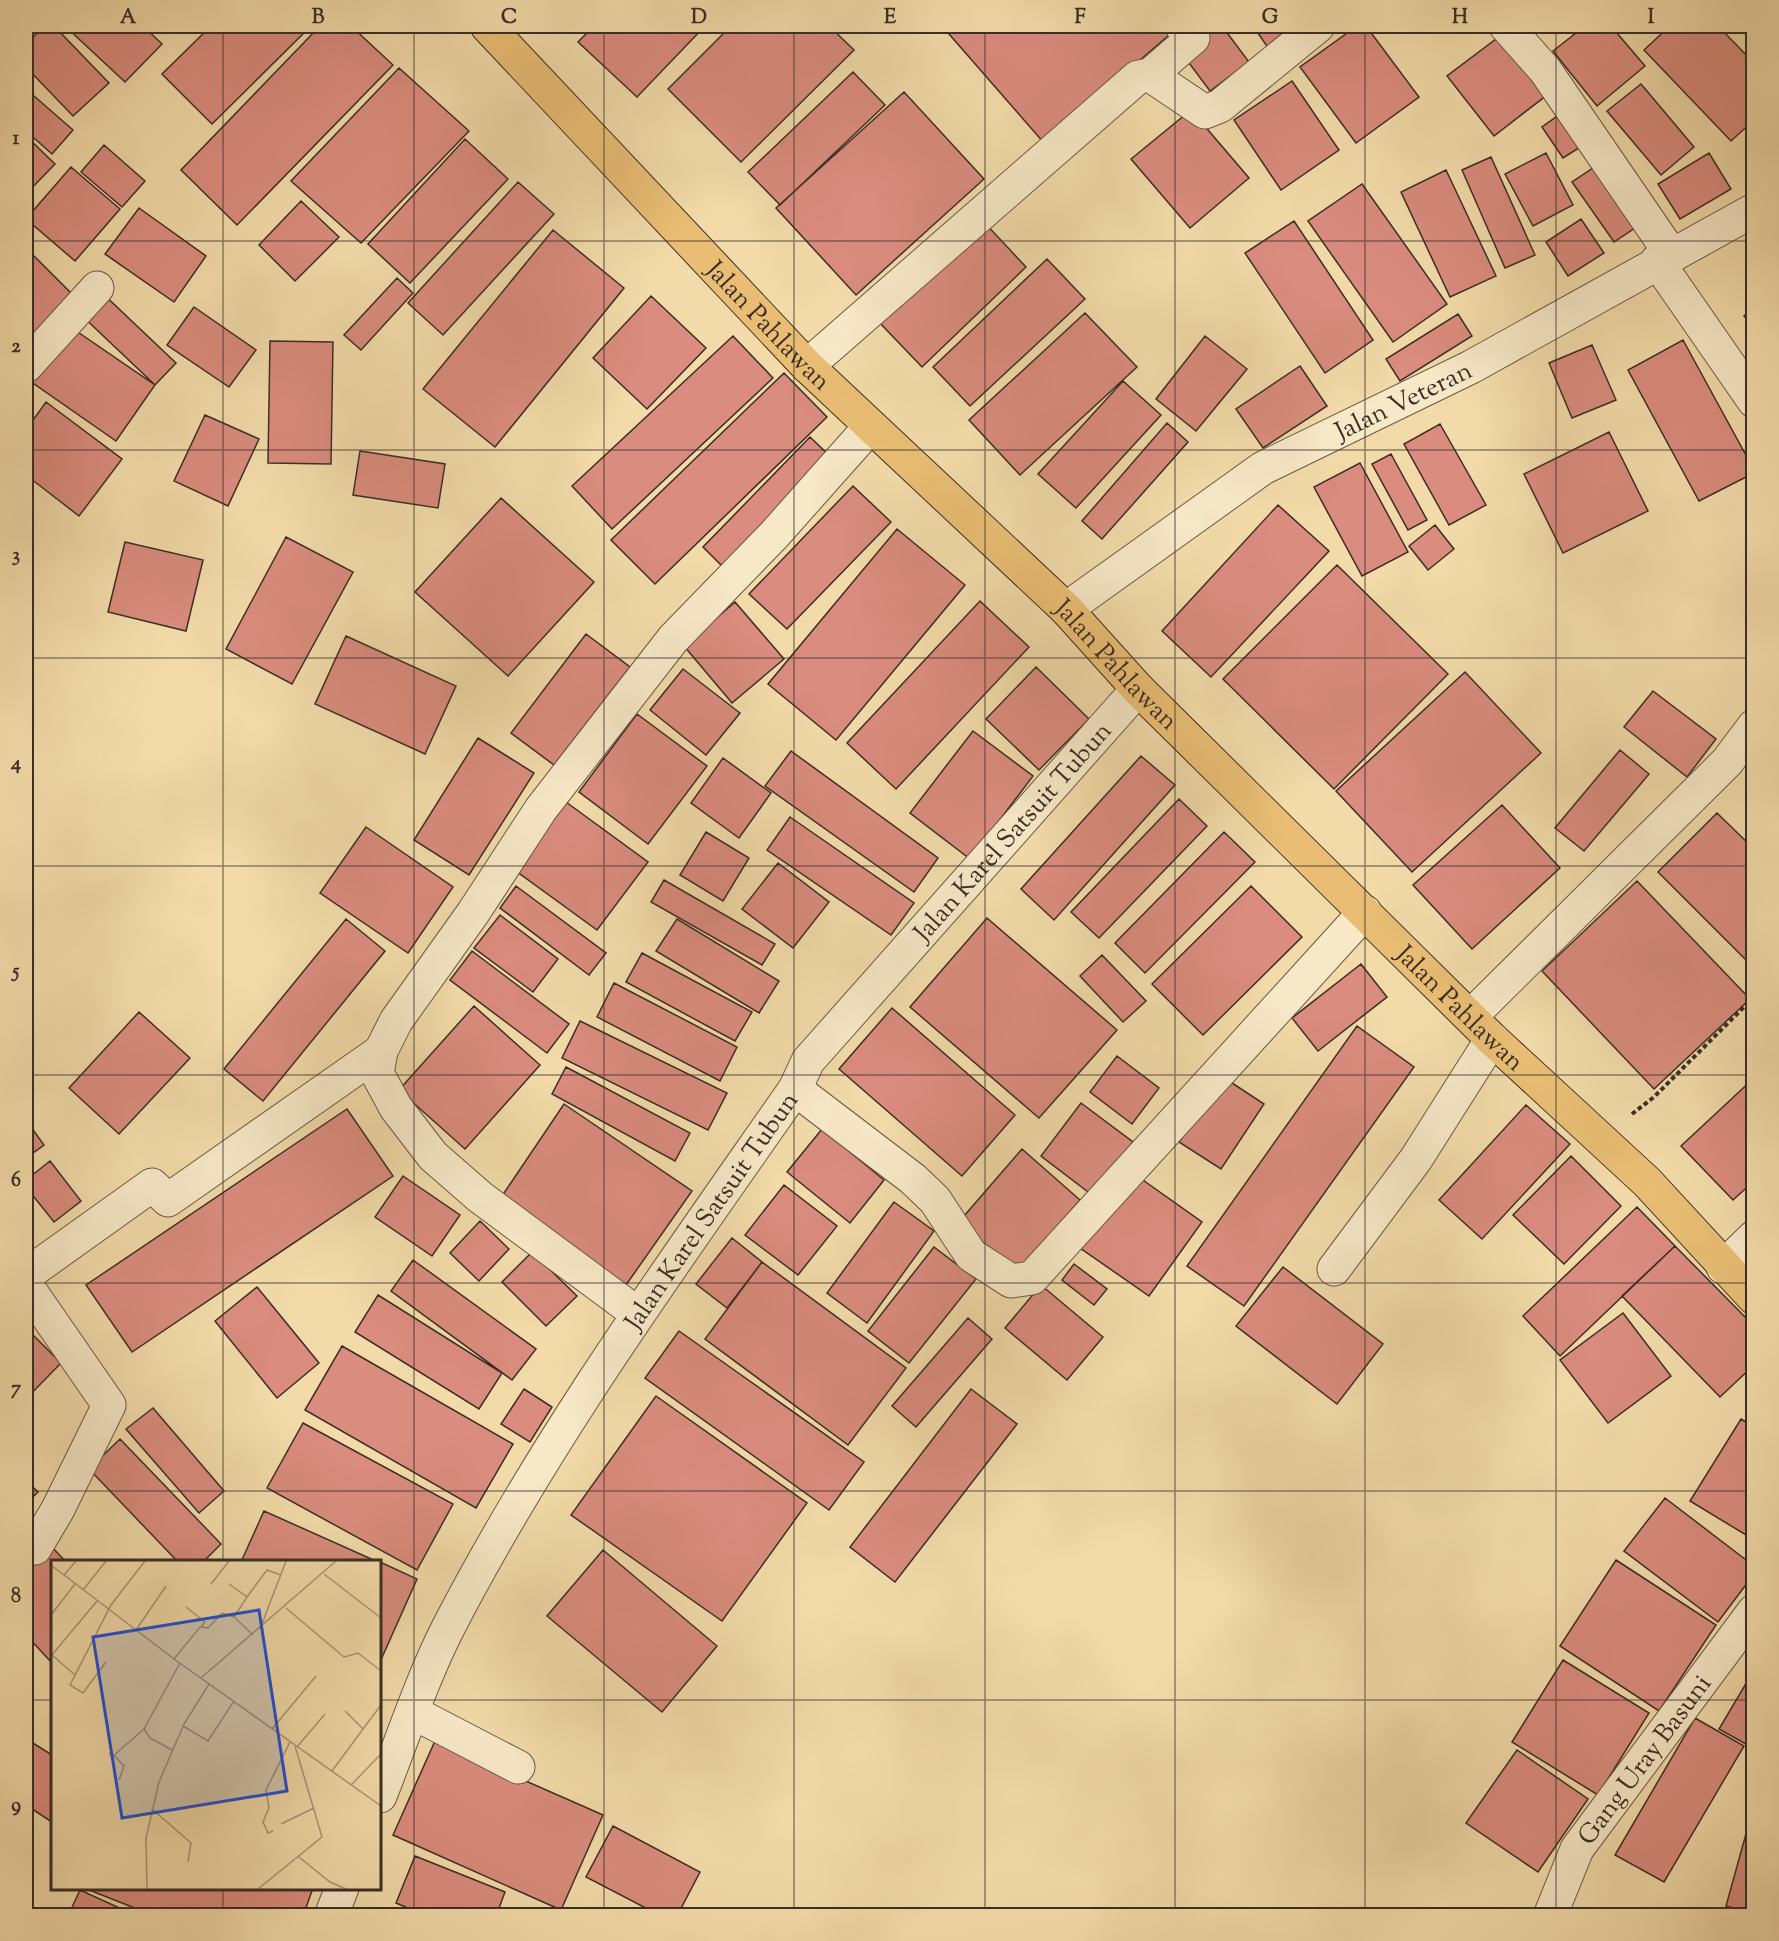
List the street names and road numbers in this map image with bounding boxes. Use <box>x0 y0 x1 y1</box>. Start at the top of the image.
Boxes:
street label: Jalan Pahlawan <box>695 252 838 400</box>
street label: Jalan Veteran <box>1328 353 1479 452</box>
street label: Jalan Pahlawan <box>1044 590 1185 740</box>
street label: Jalan Karel Satsuit Tubun <box>905 715 1122 952</box>
street label: Jalan Pahlawan <box>1385 936 1532 1081</box>
street label: Jalan Karel Satsuit Tubun <box>616 1085 809 1340</box>
street label: Gang Uray Basuni <box>1570 1668 1721 1854</box>

